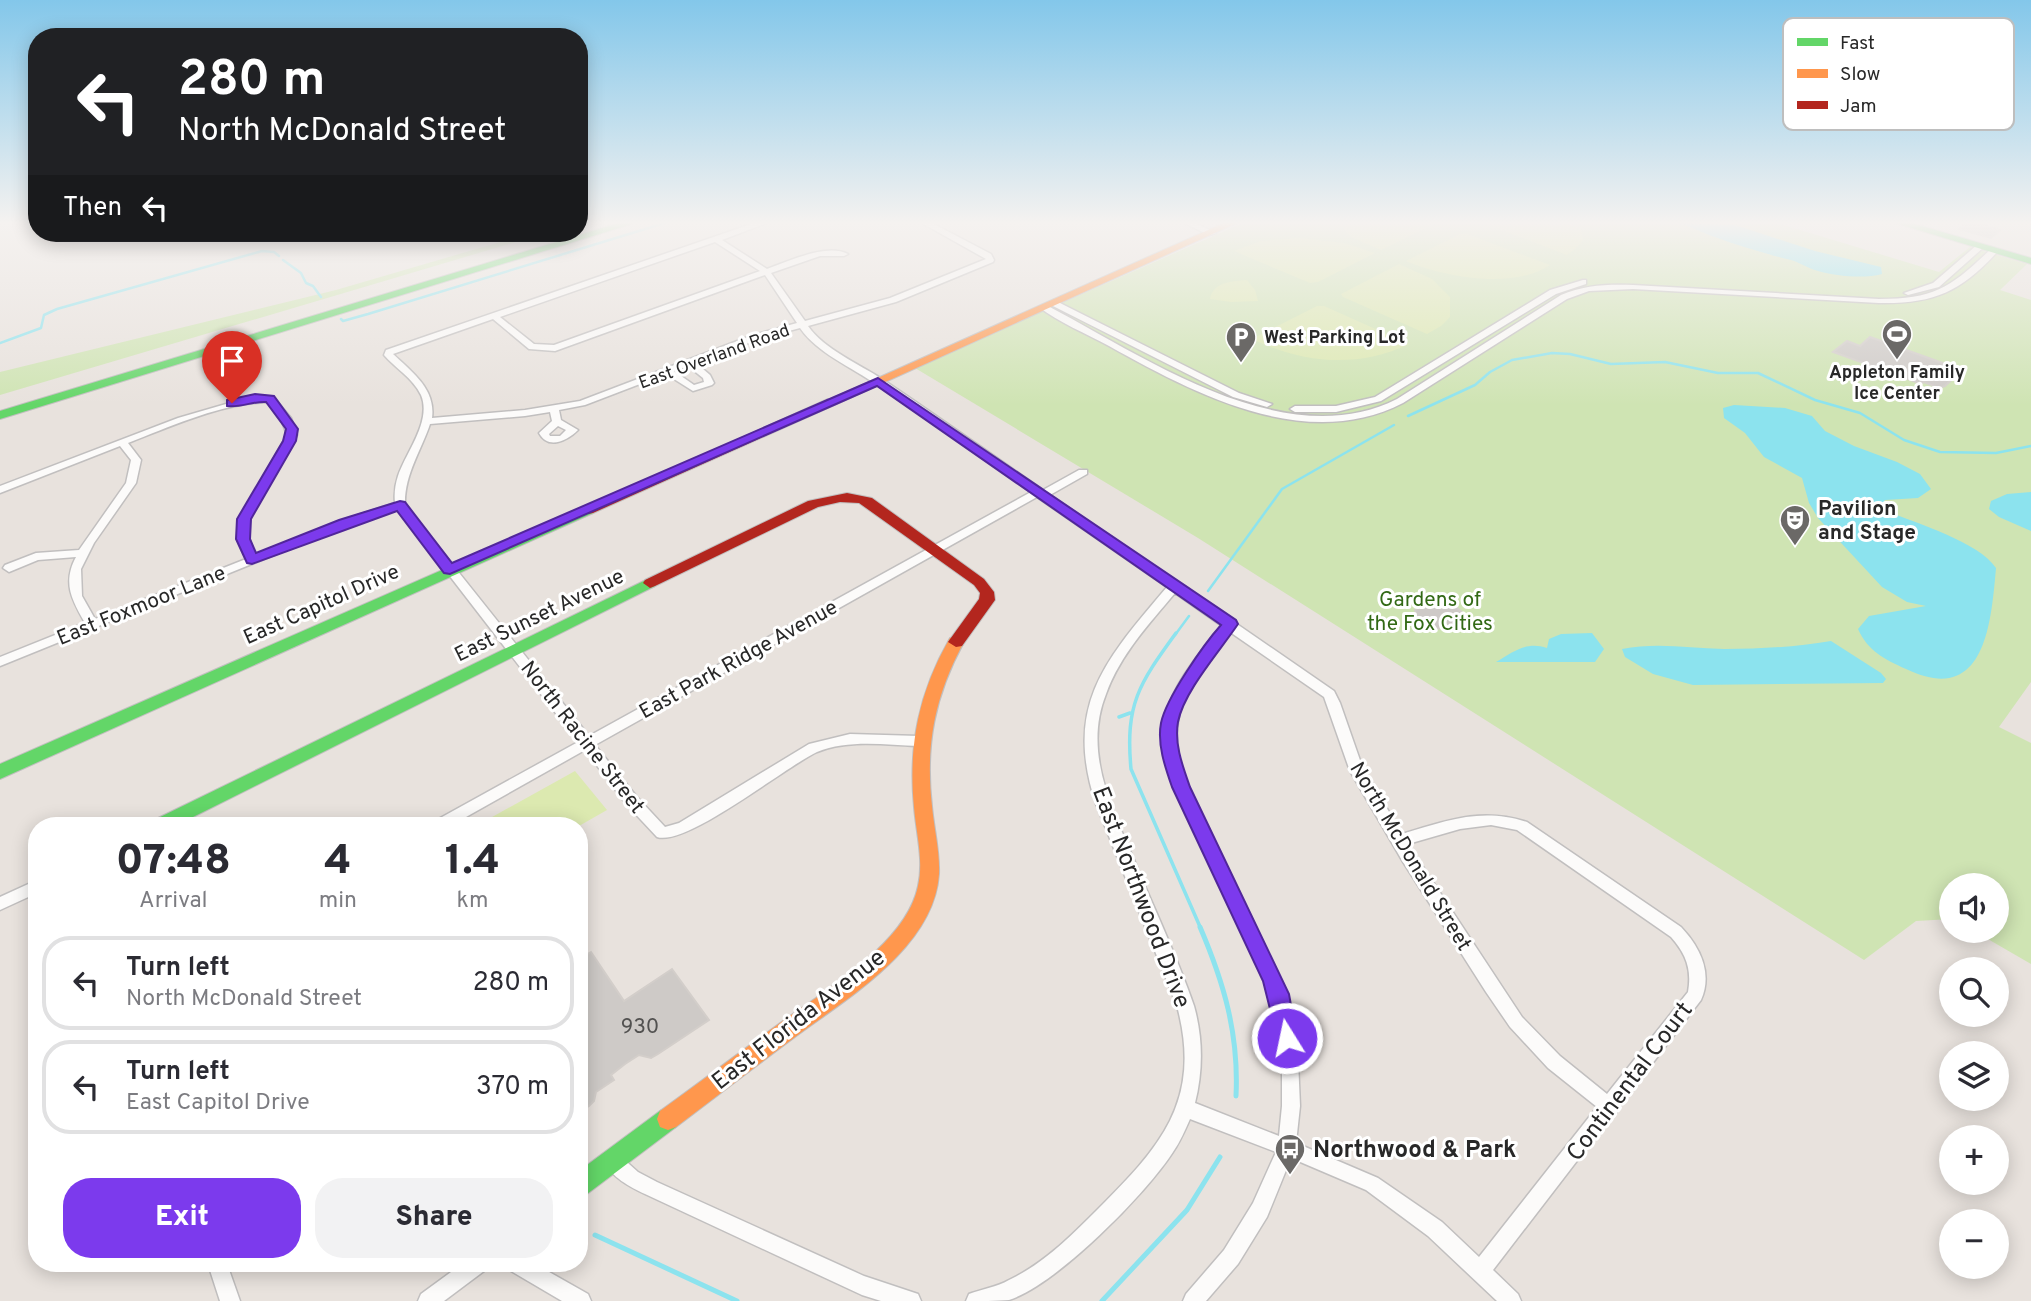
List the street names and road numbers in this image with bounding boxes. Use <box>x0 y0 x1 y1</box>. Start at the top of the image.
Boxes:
street label: East Overland Road <box>636 319 793 395</box>
street label: East Capitol Drive <box>239 559 404 652</box>
street label: East Foxmoor Lane <box>53 560 230 653</box>
street label: East Sunset Avenue <box>450 564 629 669</box>
street label: East Park Ridge Avenue <box>635 595 843 726</box>
street label: North Racine Street <box>514 656 650 820</box>
street label: North McDonald Street <box>1343 757 1477 956</box>
street label: East Northwood Drive <box>1084 783 1196 1013</box>
street label: East Florida Avenue <box>706 943 892 1098</box>
street label: Continental Court <box>1561 997 1700 1168</box>

